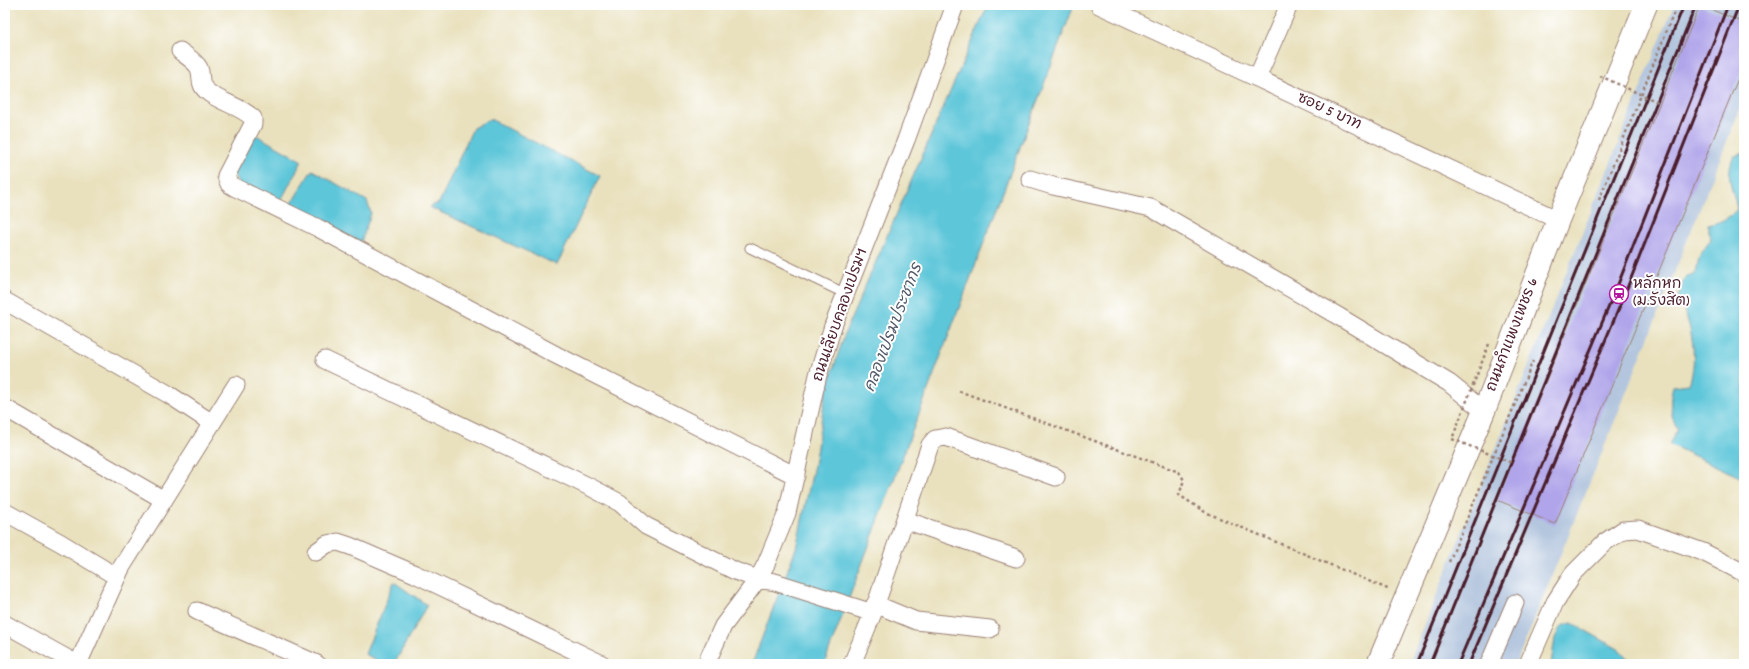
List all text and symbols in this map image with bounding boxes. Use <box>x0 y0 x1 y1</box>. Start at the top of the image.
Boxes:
street label: ซอย 5 บาท <box>1293 87 1365 137</box>
street label: ถนนเลียบคลองเปรมฯ <box>808 245 874 385</box>
water label: คลองเปรมประชากร <box>859 259 930 395</box>
place label: หลักหก (ม.รังสิต) <box>1633 274 1690 313</box>
street label: ถนนกำแพงเพชร 6 <box>1481 275 1545 395</box>
station icon: หลักหก (ม.รังสิต) <box>1608 283 1630 305</box>

